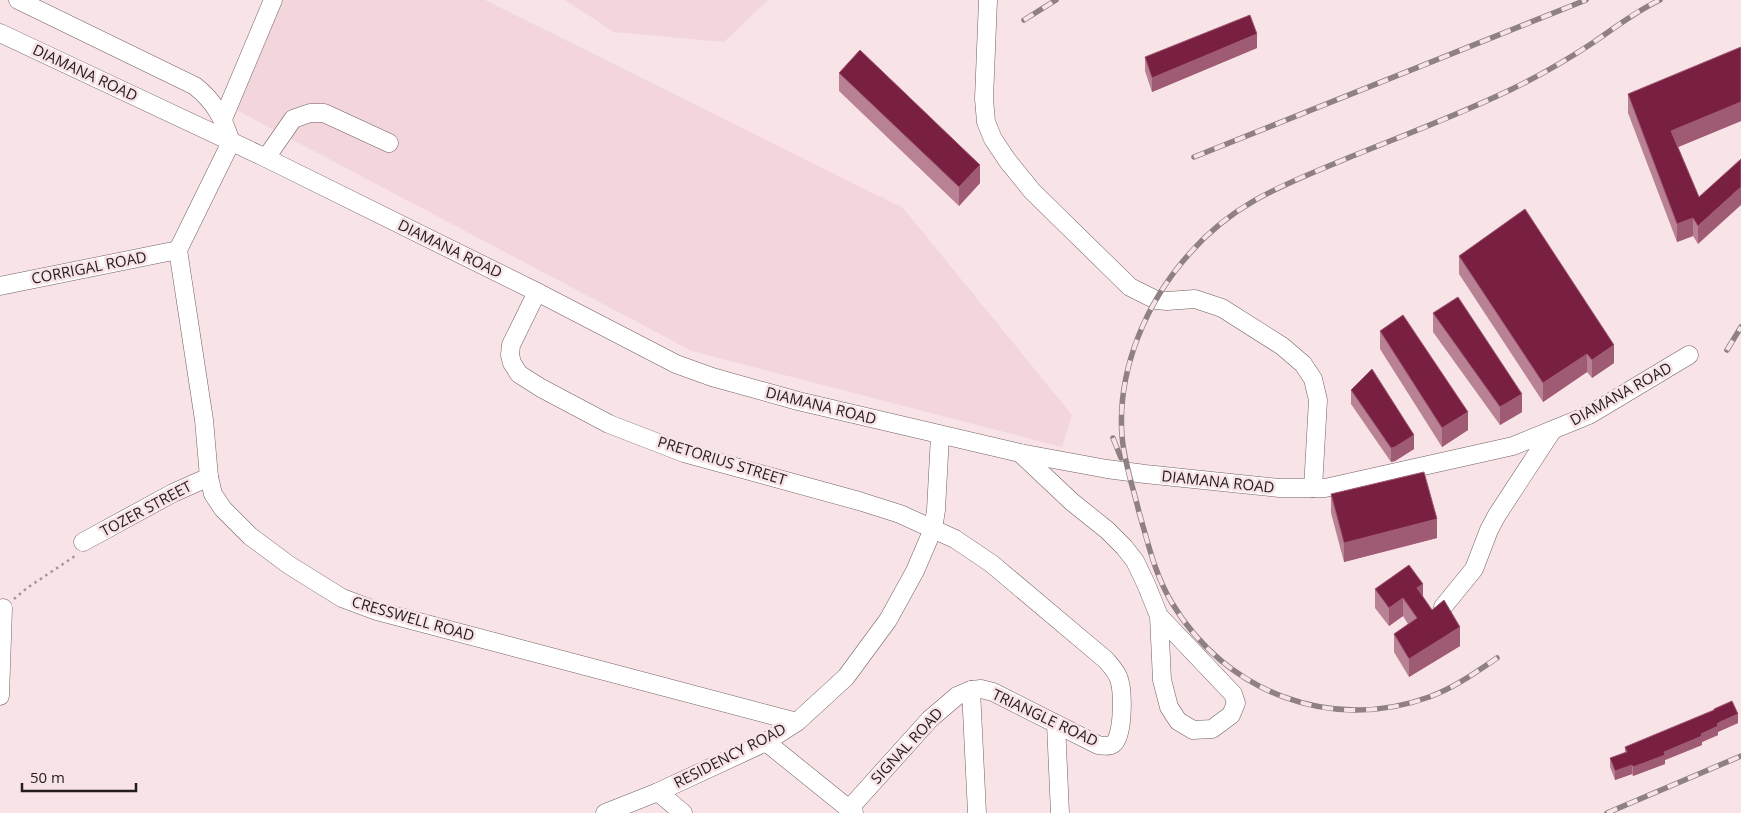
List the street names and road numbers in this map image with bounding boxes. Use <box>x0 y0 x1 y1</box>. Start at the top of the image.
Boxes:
street label: DIAMANA ROAD <box>30 39 141 105</box>
street label: DIAMANA ROAD <box>395 214 506 282</box>
street label: CORRIGAL ROAD <box>29 246 148 288</box>
street label: DIAMANA ROAD <box>1566 357 1675 429</box>
street label: DIAMANA ROAD <box>764 382 879 428</box>
street label: PRETORIUS STREET <box>655 431 790 489</box>
street label: DIAMANA ROAD <box>1161 465 1276 497</box>
street label: TOZER STREET <box>96 475 195 541</box>
street label: CRESSWELL ROAD <box>350 591 477 645</box>
street label: TRIANGLE ROAD <box>989 684 1102 750</box>
street label: SIGNAL ROAD <box>866 703 947 788</box>
street label: RESIDENCY ROAD <box>670 718 789 792</box>

